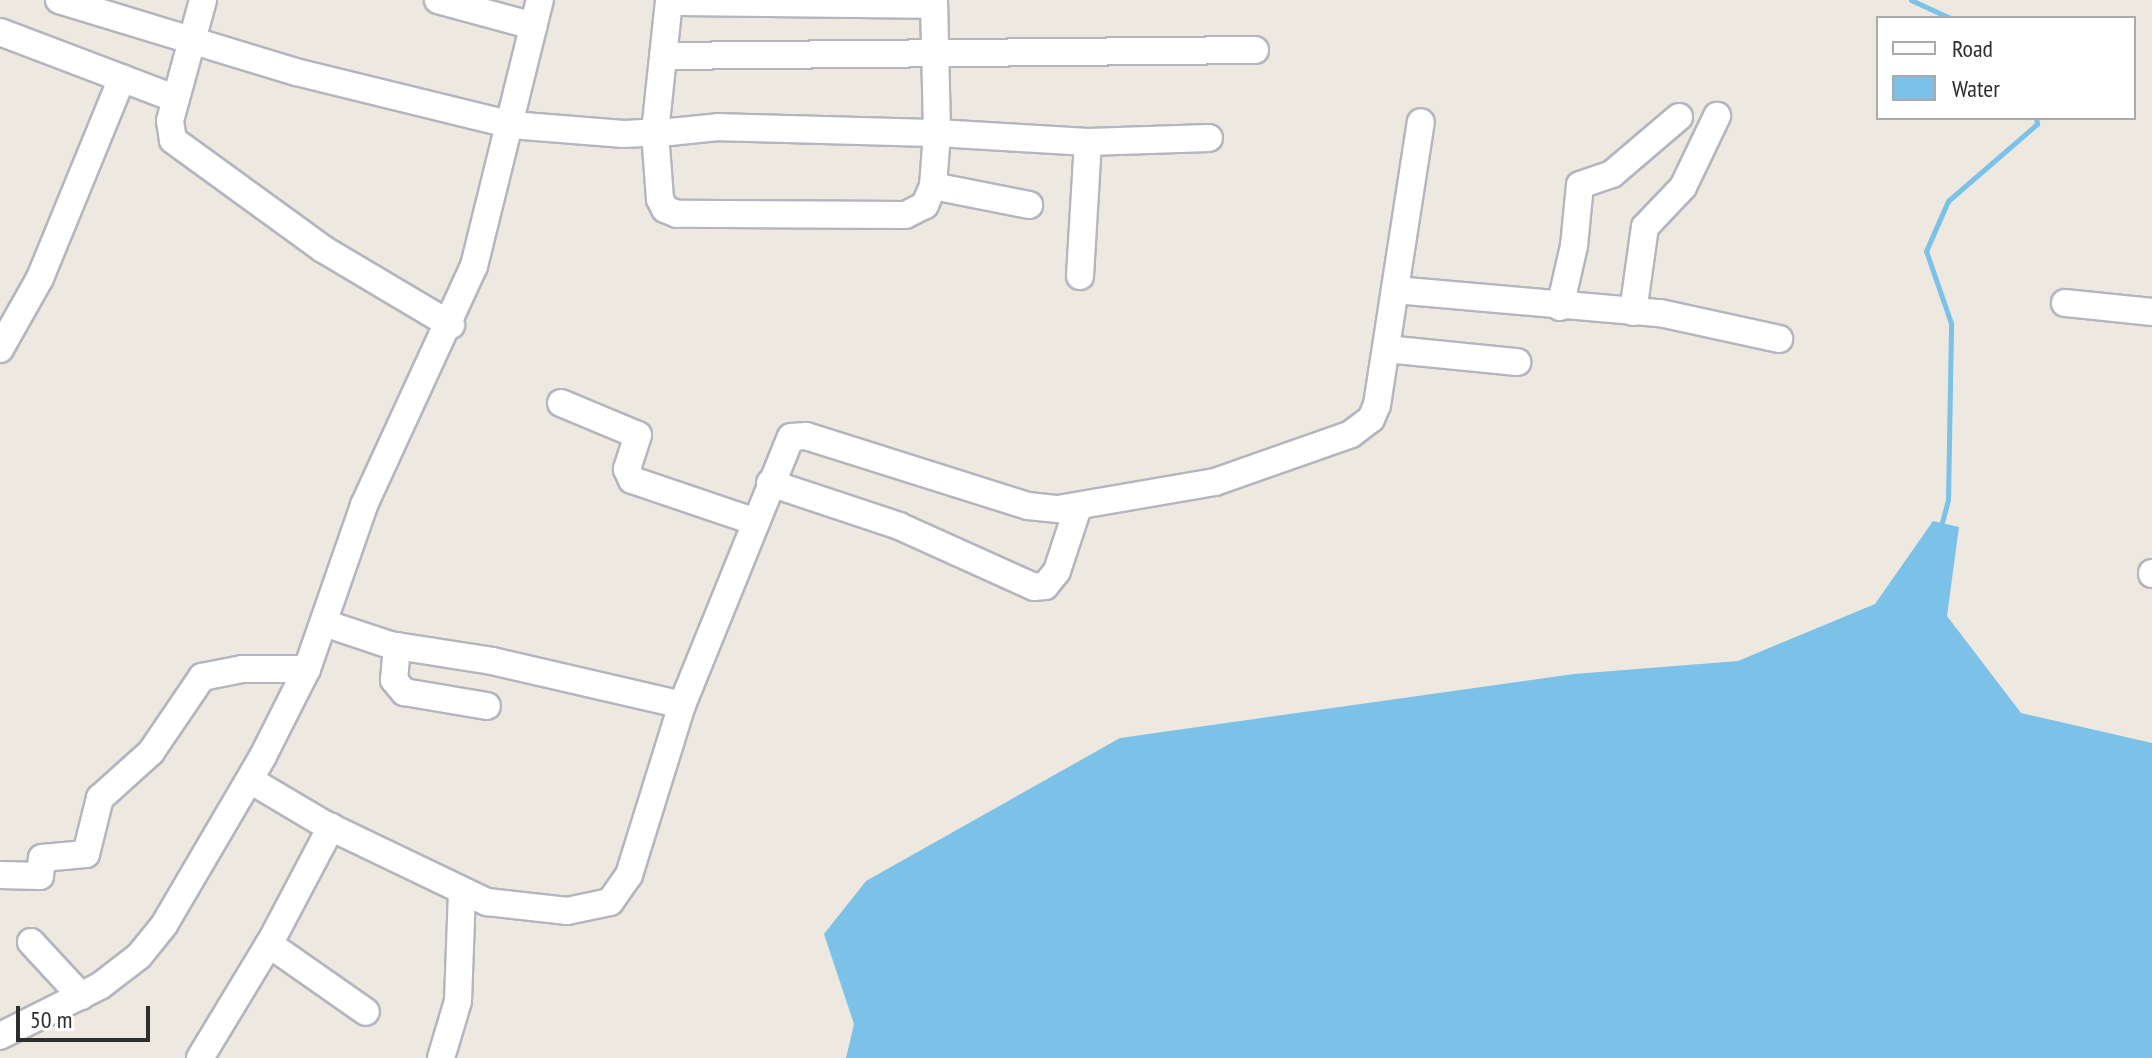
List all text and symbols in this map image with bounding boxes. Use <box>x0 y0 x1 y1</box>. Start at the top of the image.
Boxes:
legend <box>1876 16 2136 120</box>
text: Road <box>1952 33 1993 64</box>
text: Water <box>1952 73 2000 104</box>
scale bar <box>20 990 154 1040</box>
text: 50 m <box>30 1004 72 1035</box>

